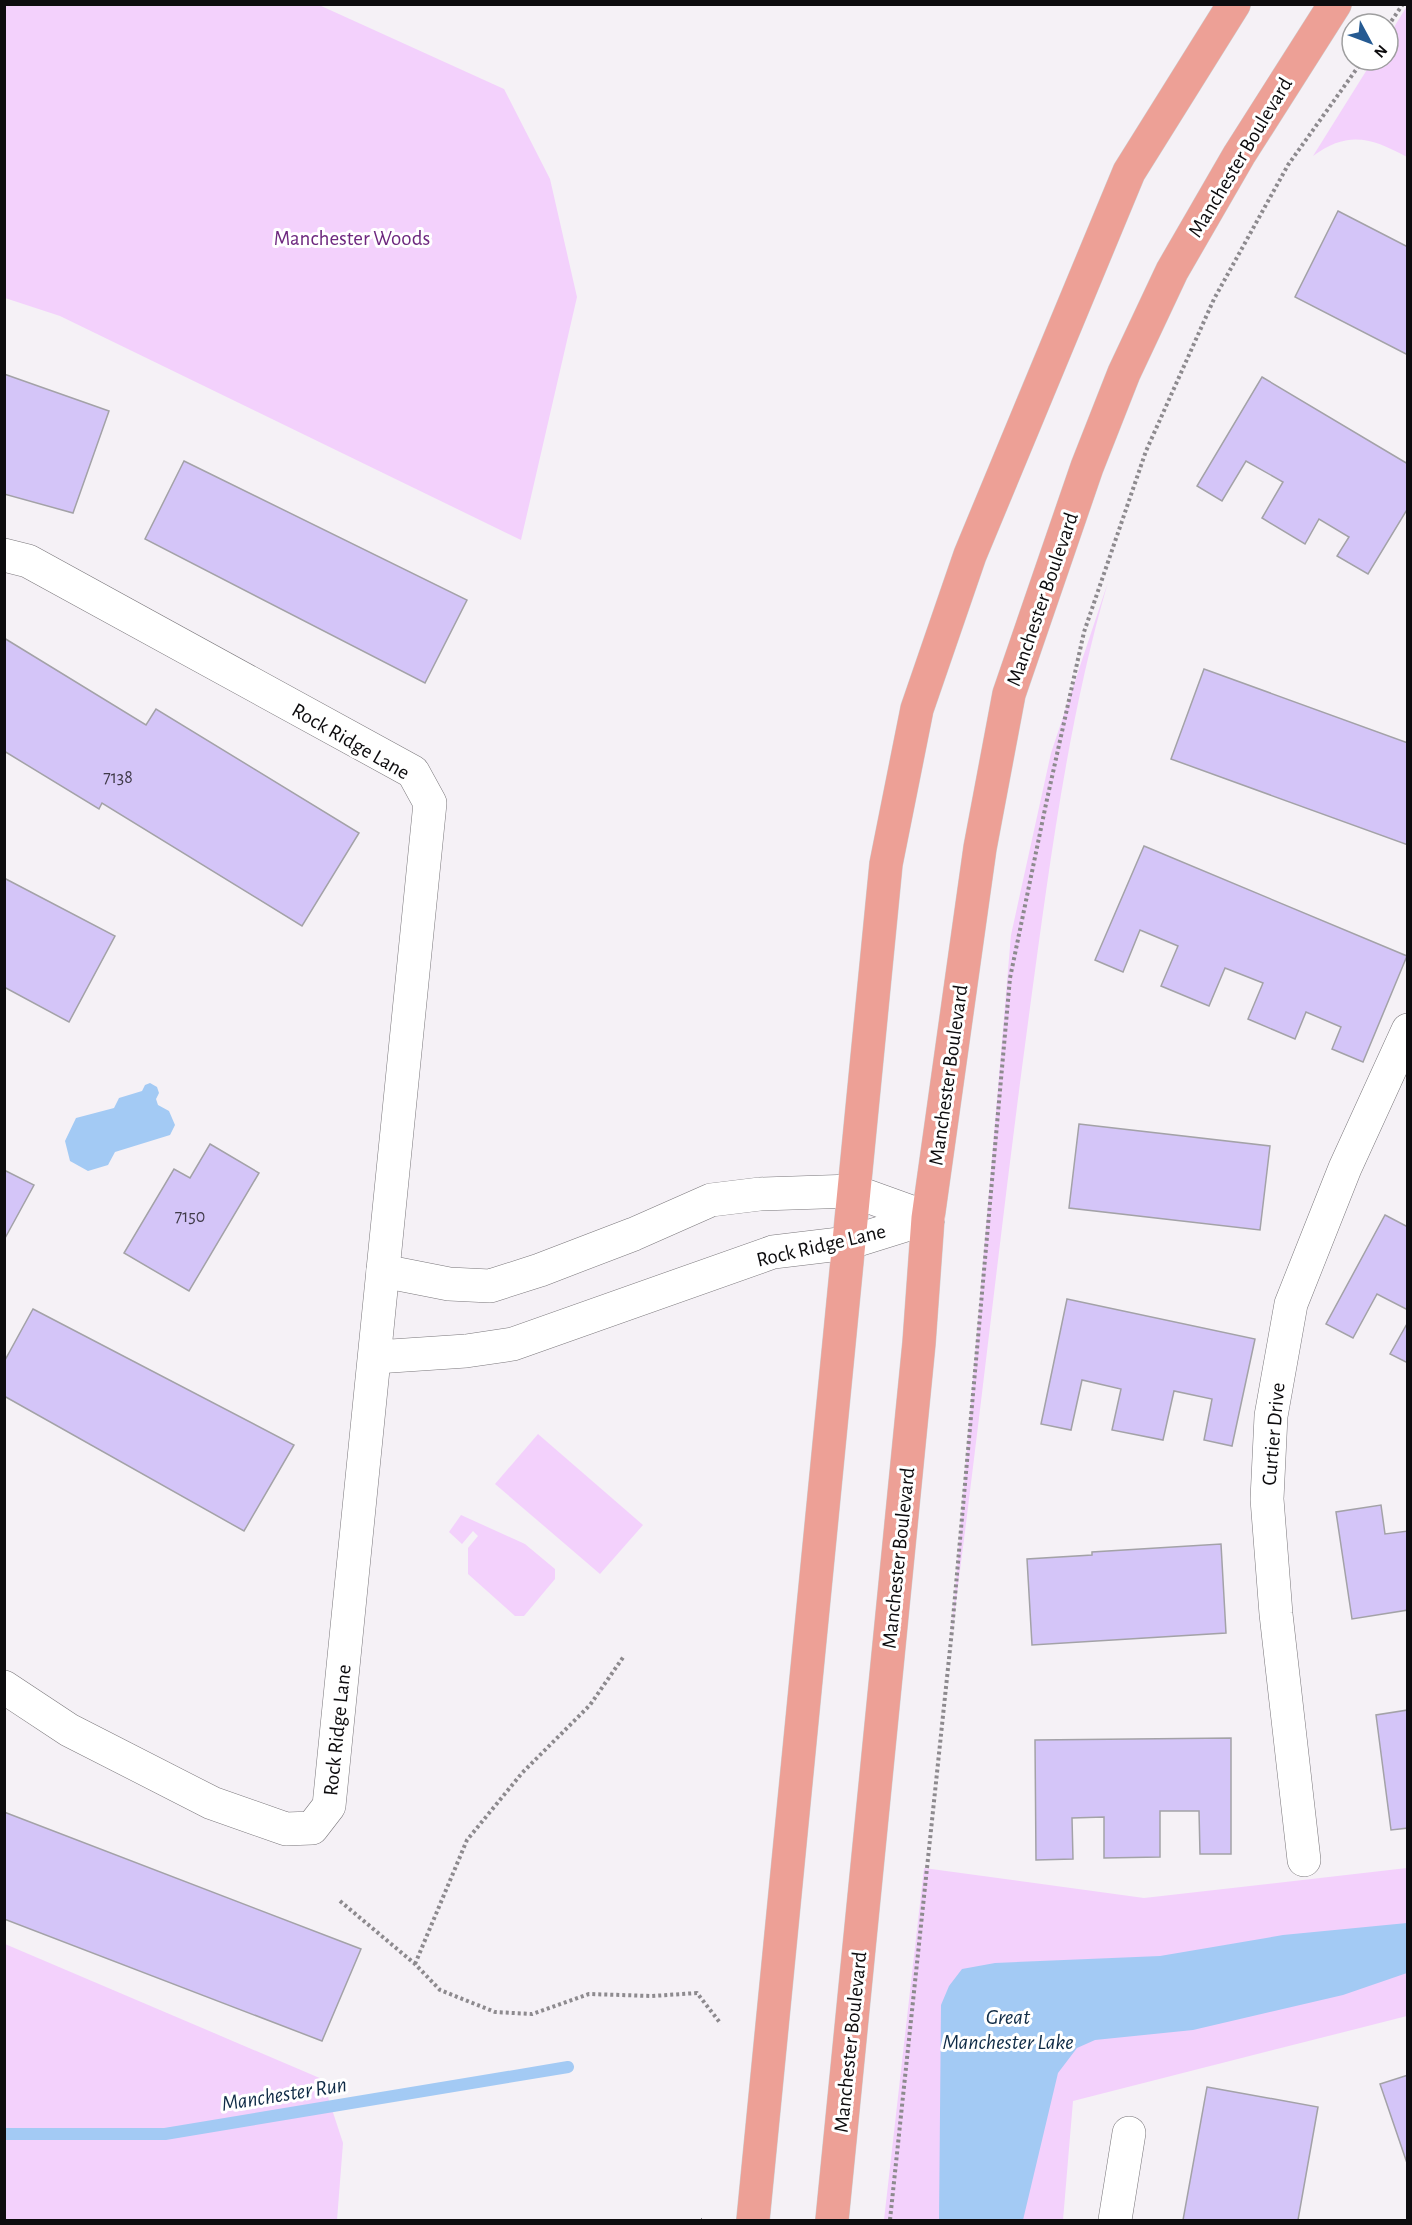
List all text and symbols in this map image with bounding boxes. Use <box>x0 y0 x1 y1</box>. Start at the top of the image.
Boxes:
north arrow <box>1340 12 1400 72</box>
text: N <box>1371 42 1390 61</box>
street label: Manchester Boulevard <box>1185 74 1296 241</box>
park label: Manchester Woods <box>274 228 430 249</box>
street label: Manchester Boulevard <box>1003 510 1082 689</box>
street label: Rock Ridge Lane <box>288 699 413 784</box>
house number: 7138 <box>103 769 133 787</box>
street label: Manchester Boulevard <box>925 983 972 1167</box>
house number: 7150 <box>175 1208 205 1226</box>
street label: Rock Ridge Lane <box>754 1220 888 1271</box>
street label: Curtier Drive <box>1259 1382 1288 1486</box>
street label: Manchester Boulevard <box>879 1466 918 1650</box>
street label: Rock Ridge Lane <box>320 1663 355 1797</box>
street label: Manchester Boulevard <box>831 1950 870 2134</box>
water label: Great Manchester Lake <box>942 2006 1074 2053</box>
water label: Manchester Run <box>220 2073 348 2115</box>

